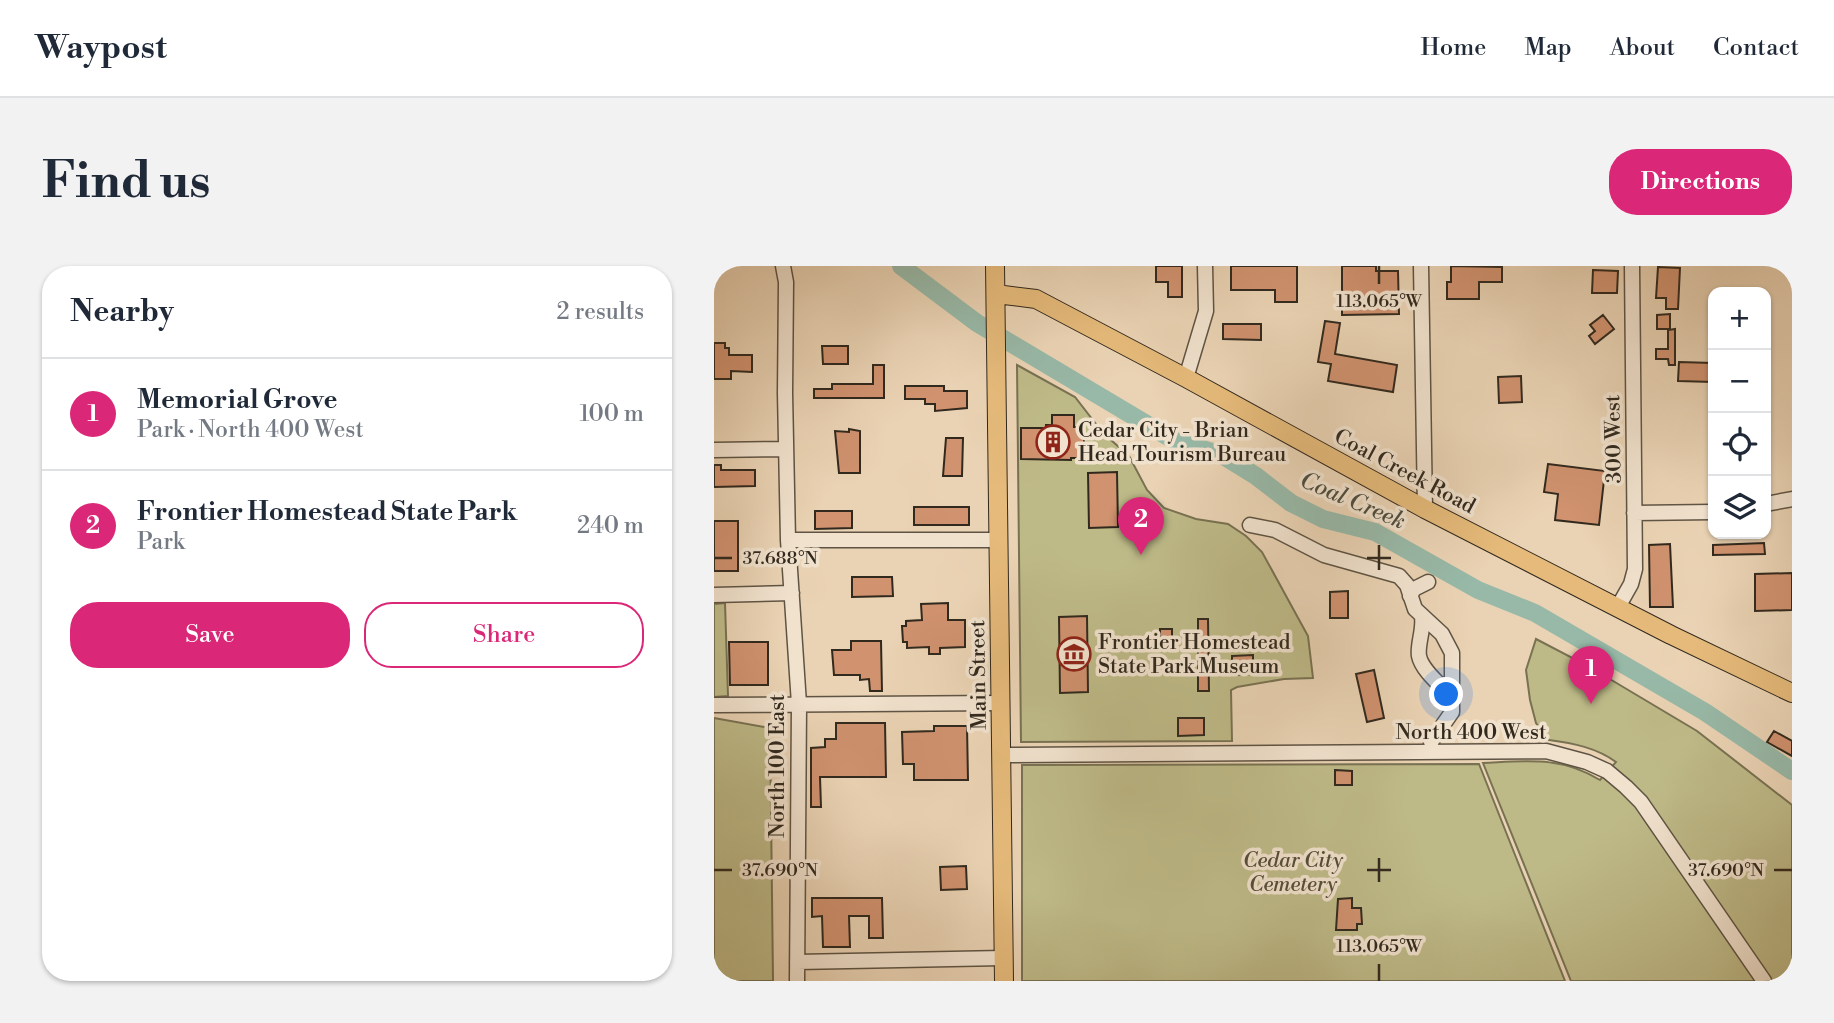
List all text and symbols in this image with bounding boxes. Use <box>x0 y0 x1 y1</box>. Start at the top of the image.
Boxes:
text: Waypost <box>35 28 167 69</box>
text: Home <box>1421 33 1486 63</box>
text: Map <box>1524 33 1572 63</box>
text: About <box>1610 33 1675 63</box>
text: Contact <box>1713 33 1799 63</box>
button: Directions <box>1609 149 1792 215</box>
text: Find us <box>42 152 211 213</box>
map controls <box>1708 287 1771 539</box>
button: + <box>1708 287 1771 350</box>
text: 113.065°W <box>1336 290 1423 313</box>
text: Nearby <box>70 293 174 331</box>
text: 2 results <box>557 298 644 326</box>
button: − <box>1708 350 1771 413</box>
text: Memorial Grove <box>137 384 338 416</box>
street label: 300 West <box>1600 394 1628 484</box>
text: 1 <box>87 400 99 428</box>
text: 100 m <box>579 400 644 428</box>
button: locate <box>1708 413 1771 476</box>
text: Park · North 400 West <box>137 416 364 444</box>
place label: Cedar City - Brian Head Tourism Bureau <box>1078 418 1286 468</box>
building icon: Cedar City - Brian Head Tourism Bureau <box>1034 423 1072 461</box>
street label: Coal Creek Road <box>1330 423 1480 519</box>
water label: Coal Creek <box>1296 466 1410 534</box>
button: layers <box>1708 476 1771 539</box>
text: Frontier Homestead State Park <box>137 496 517 528</box>
pin: 2 <box>1118 497 1164 555</box>
text: 2 <box>86 512 100 540</box>
text: 240 m <box>577 512 644 540</box>
text: Park <box>137 528 185 556</box>
text: 37.688°N <box>742 547 818 570</box>
button: Save <box>70 602 350 668</box>
button: Share <box>364 602 644 668</box>
street label: Main Street <box>965 619 993 730</box>
place label: Frontier Homestead State Park Museum <box>1098 630 1291 680</box>
museum icon: Frontier Homestead State Park Museum <box>1055 635 1093 673</box>
pin: 1 <box>1568 646 1614 704</box>
your location <box>1429 677 1463 711</box>
street label: North 100 East <box>765 694 791 838</box>
street label: North 400 West <box>1395 720 1547 746</box>
park label: Cedar City Cemetery <box>1243 848 1344 898</box>
text: 37.690°N <box>742 859 819 882</box>
text: 37.690°N <box>1688 859 1765 882</box>
text: 113.065°W <box>1336 935 1423 958</box>

